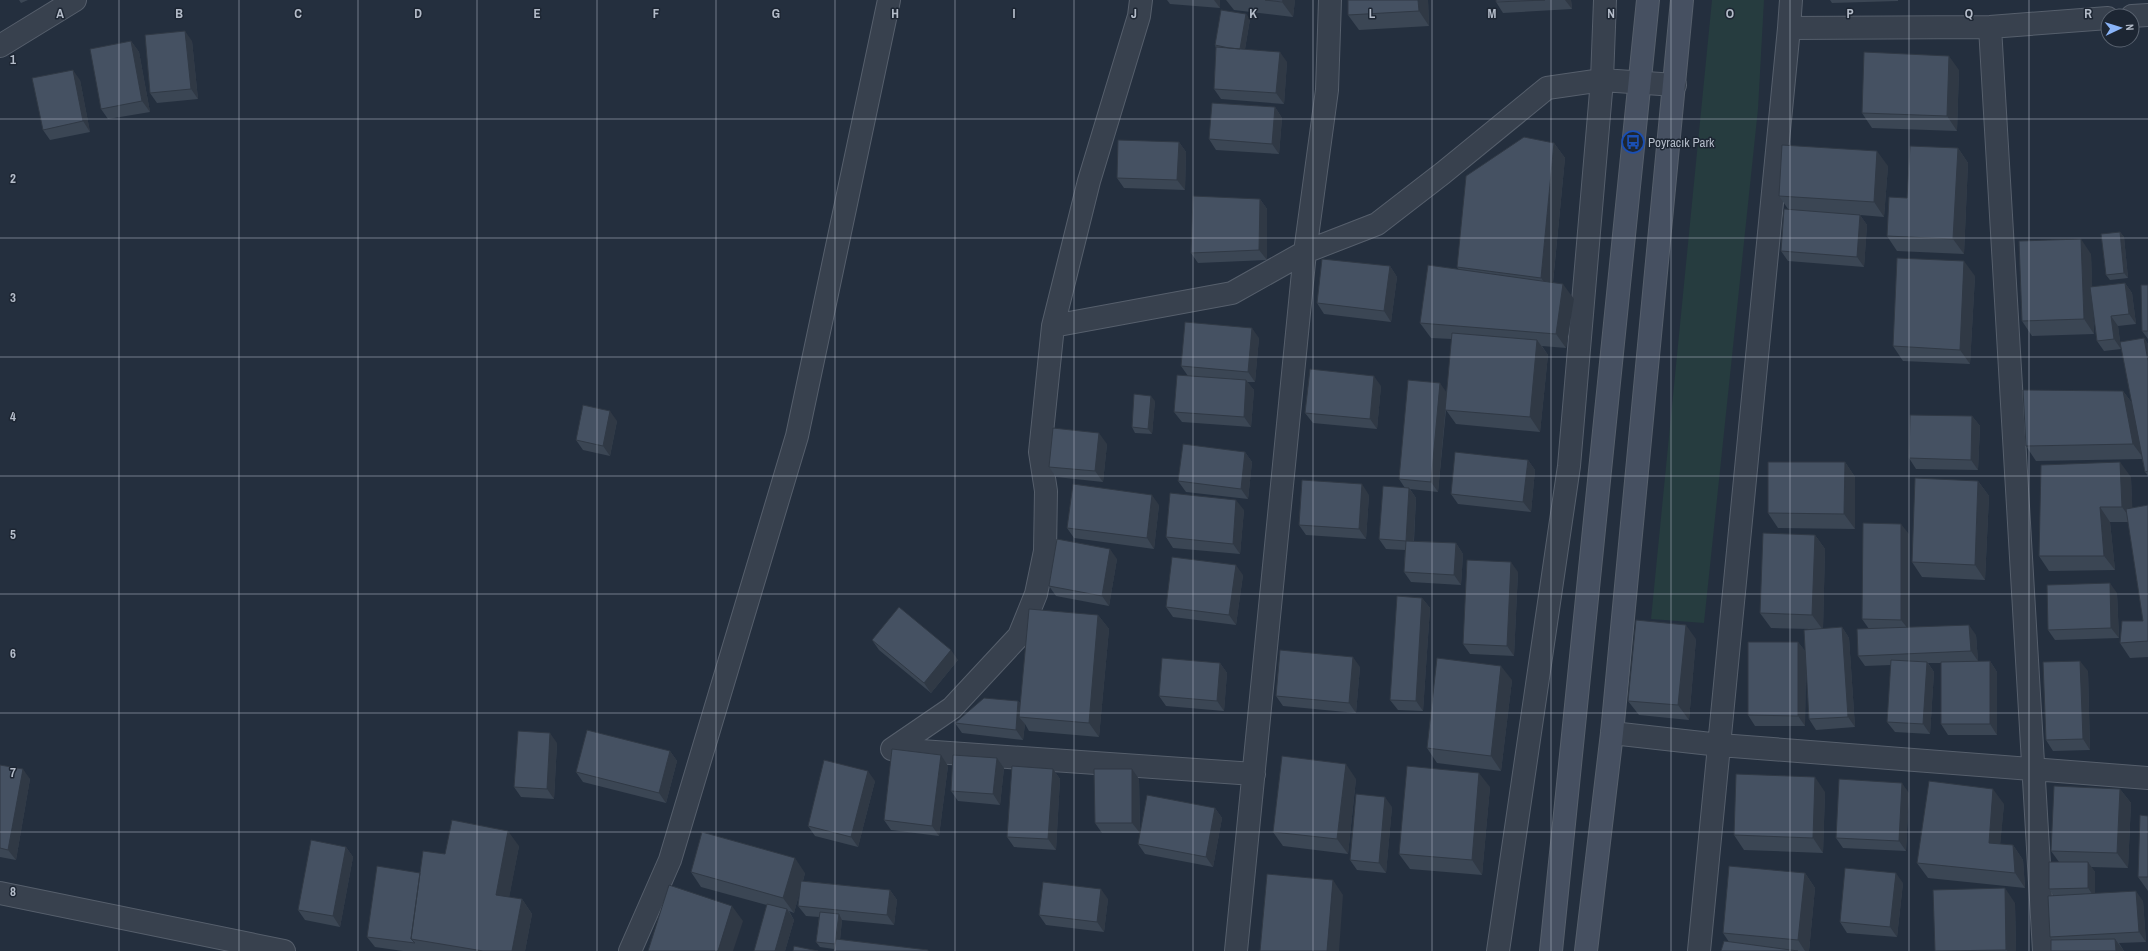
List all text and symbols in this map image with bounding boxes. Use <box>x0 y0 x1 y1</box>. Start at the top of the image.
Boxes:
text: A <box>56 5 64 22</box>
text: B <box>175 5 183 22</box>
text: C <box>294 5 302 22</box>
text: D <box>414 5 422 22</box>
text: E <box>533 5 541 22</box>
text: F <box>653 5 660 22</box>
text: G <box>772 5 780 22</box>
text: H <box>891 5 899 22</box>
text: I <box>1013 5 1016 22</box>
text: J <box>1131 5 1137 22</box>
text: K <box>1249 5 1257 22</box>
text: L <box>1369 5 1376 22</box>
text: M <box>1488 5 1497 22</box>
text: N <box>1607 5 1615 22</box>
text: O <box>1726 5 1734 22</box>
text: P <box>1846 5 1854 22</box>
text: Q <box>1965 5 1973 22</box>
text: R <box>2084 5 2092 22</box>
north arrow <box>2100 8 2140 48</box>
text: N <box>2123 24 2137 31</box>
text: 1 <box>10 51 16 68</box>
bus stop icon: Poyracık Park <box>1620 129 1646 155</box>
place label: Poyracık Park <box>1648 134 1715 151</box>
text: 2 <box>10 170 16 187</box>
text: 3 <box>10 289 16 306</box>
text: 4 <box>10 408 16 425</box>
text: 5 <box>10 526 16 543</box>
text: 6 <box>10 645 16 662</box>
text: 7 <box>10 764 16 781</box>
text: 8 <box>10 883 16 900</box>

